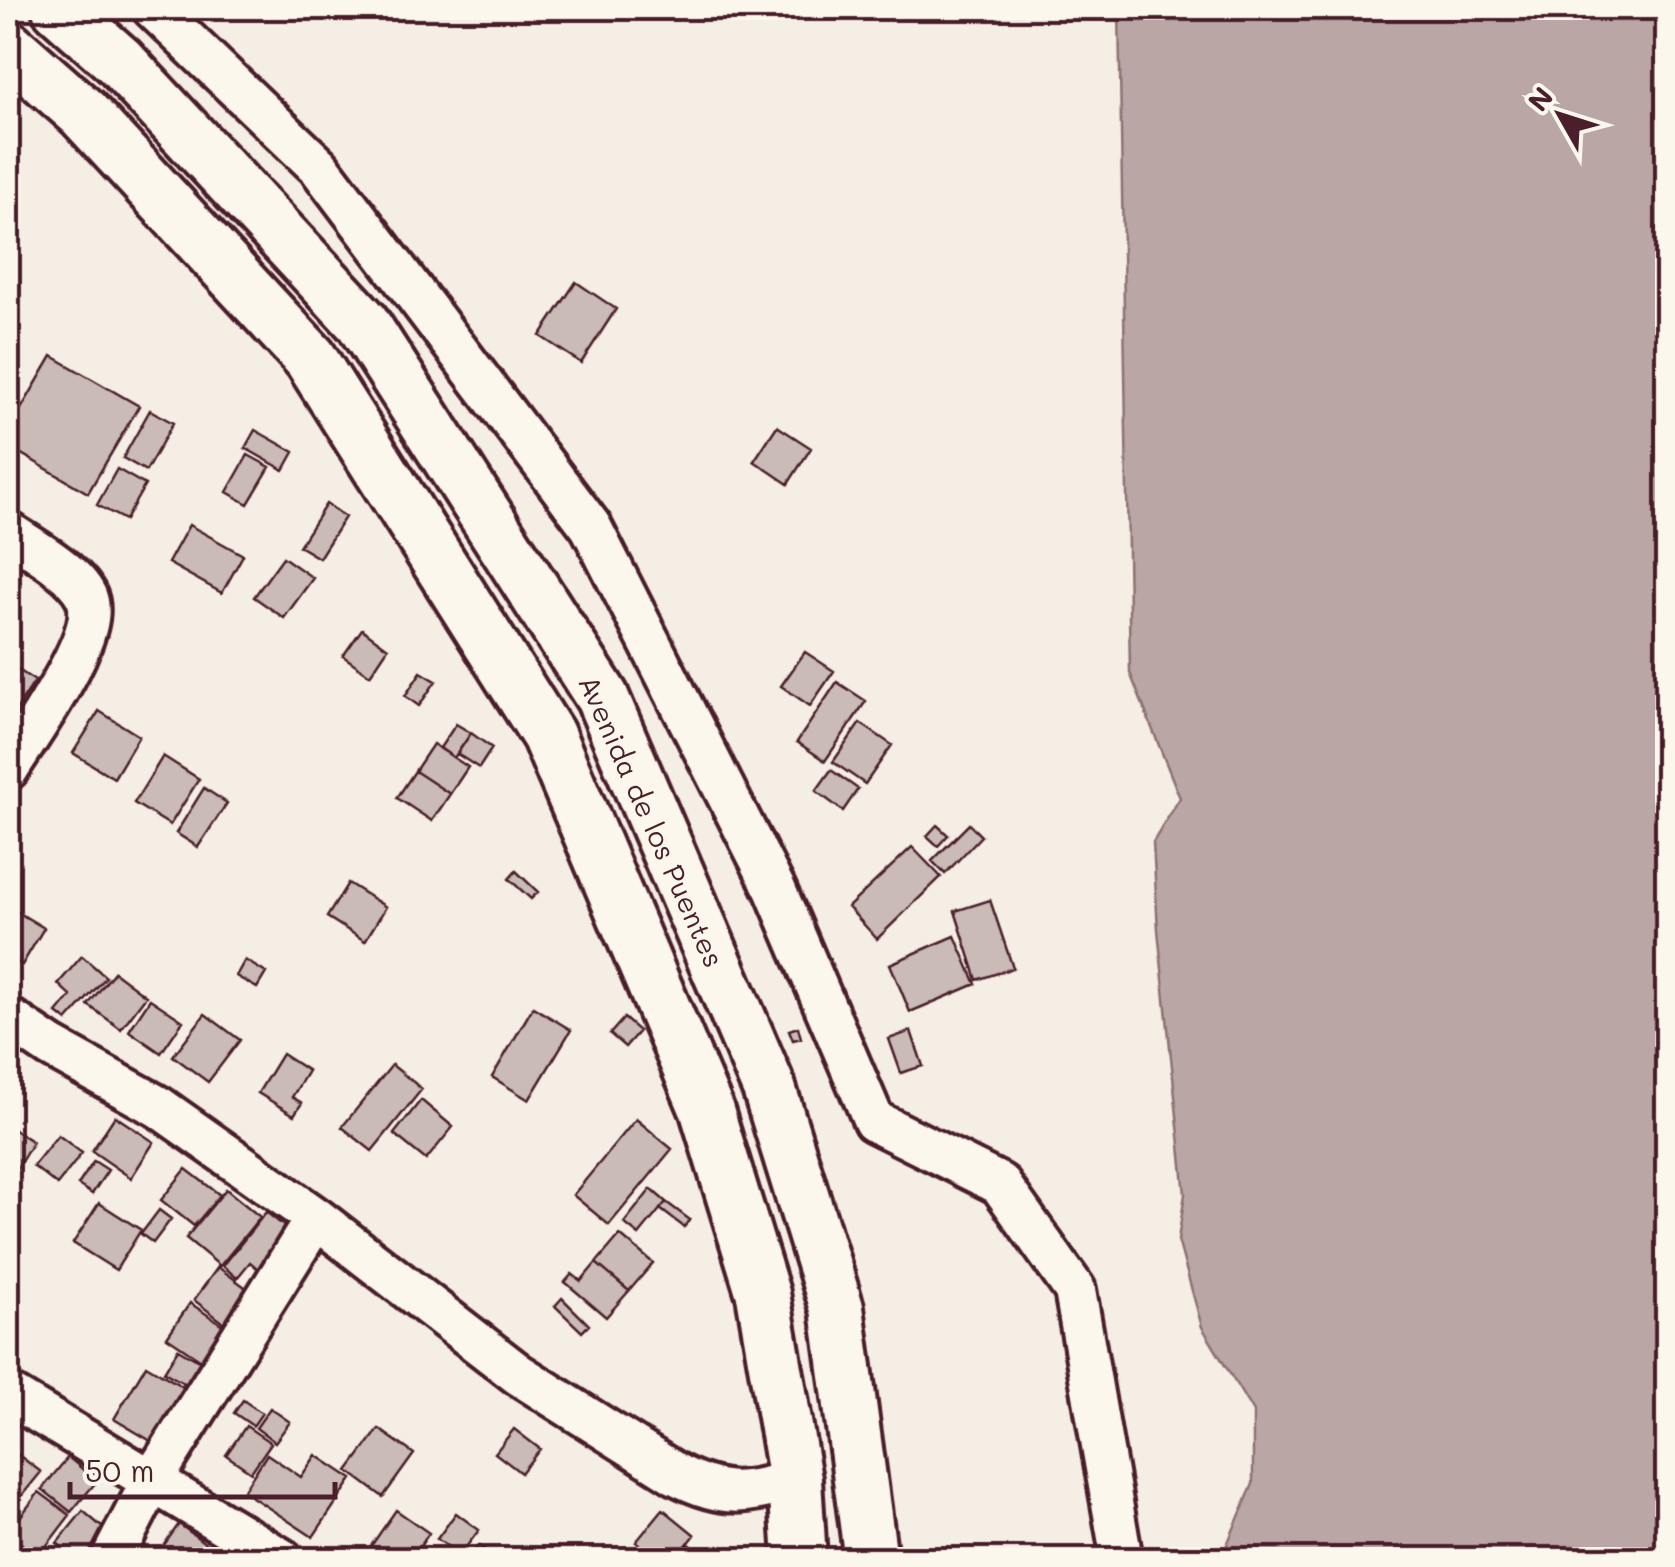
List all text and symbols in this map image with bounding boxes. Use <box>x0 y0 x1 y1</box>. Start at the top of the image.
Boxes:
north arrow <box>1510 65 1610 165</box>
text: N <box>1519 79 1560 118</box>
street label: Avenida de los Puentes <box>571 669 733 973</box>
scale bar <box>70 1437 335 1499</box>
text: 50 m <box>85 1450 155 1490</box>

